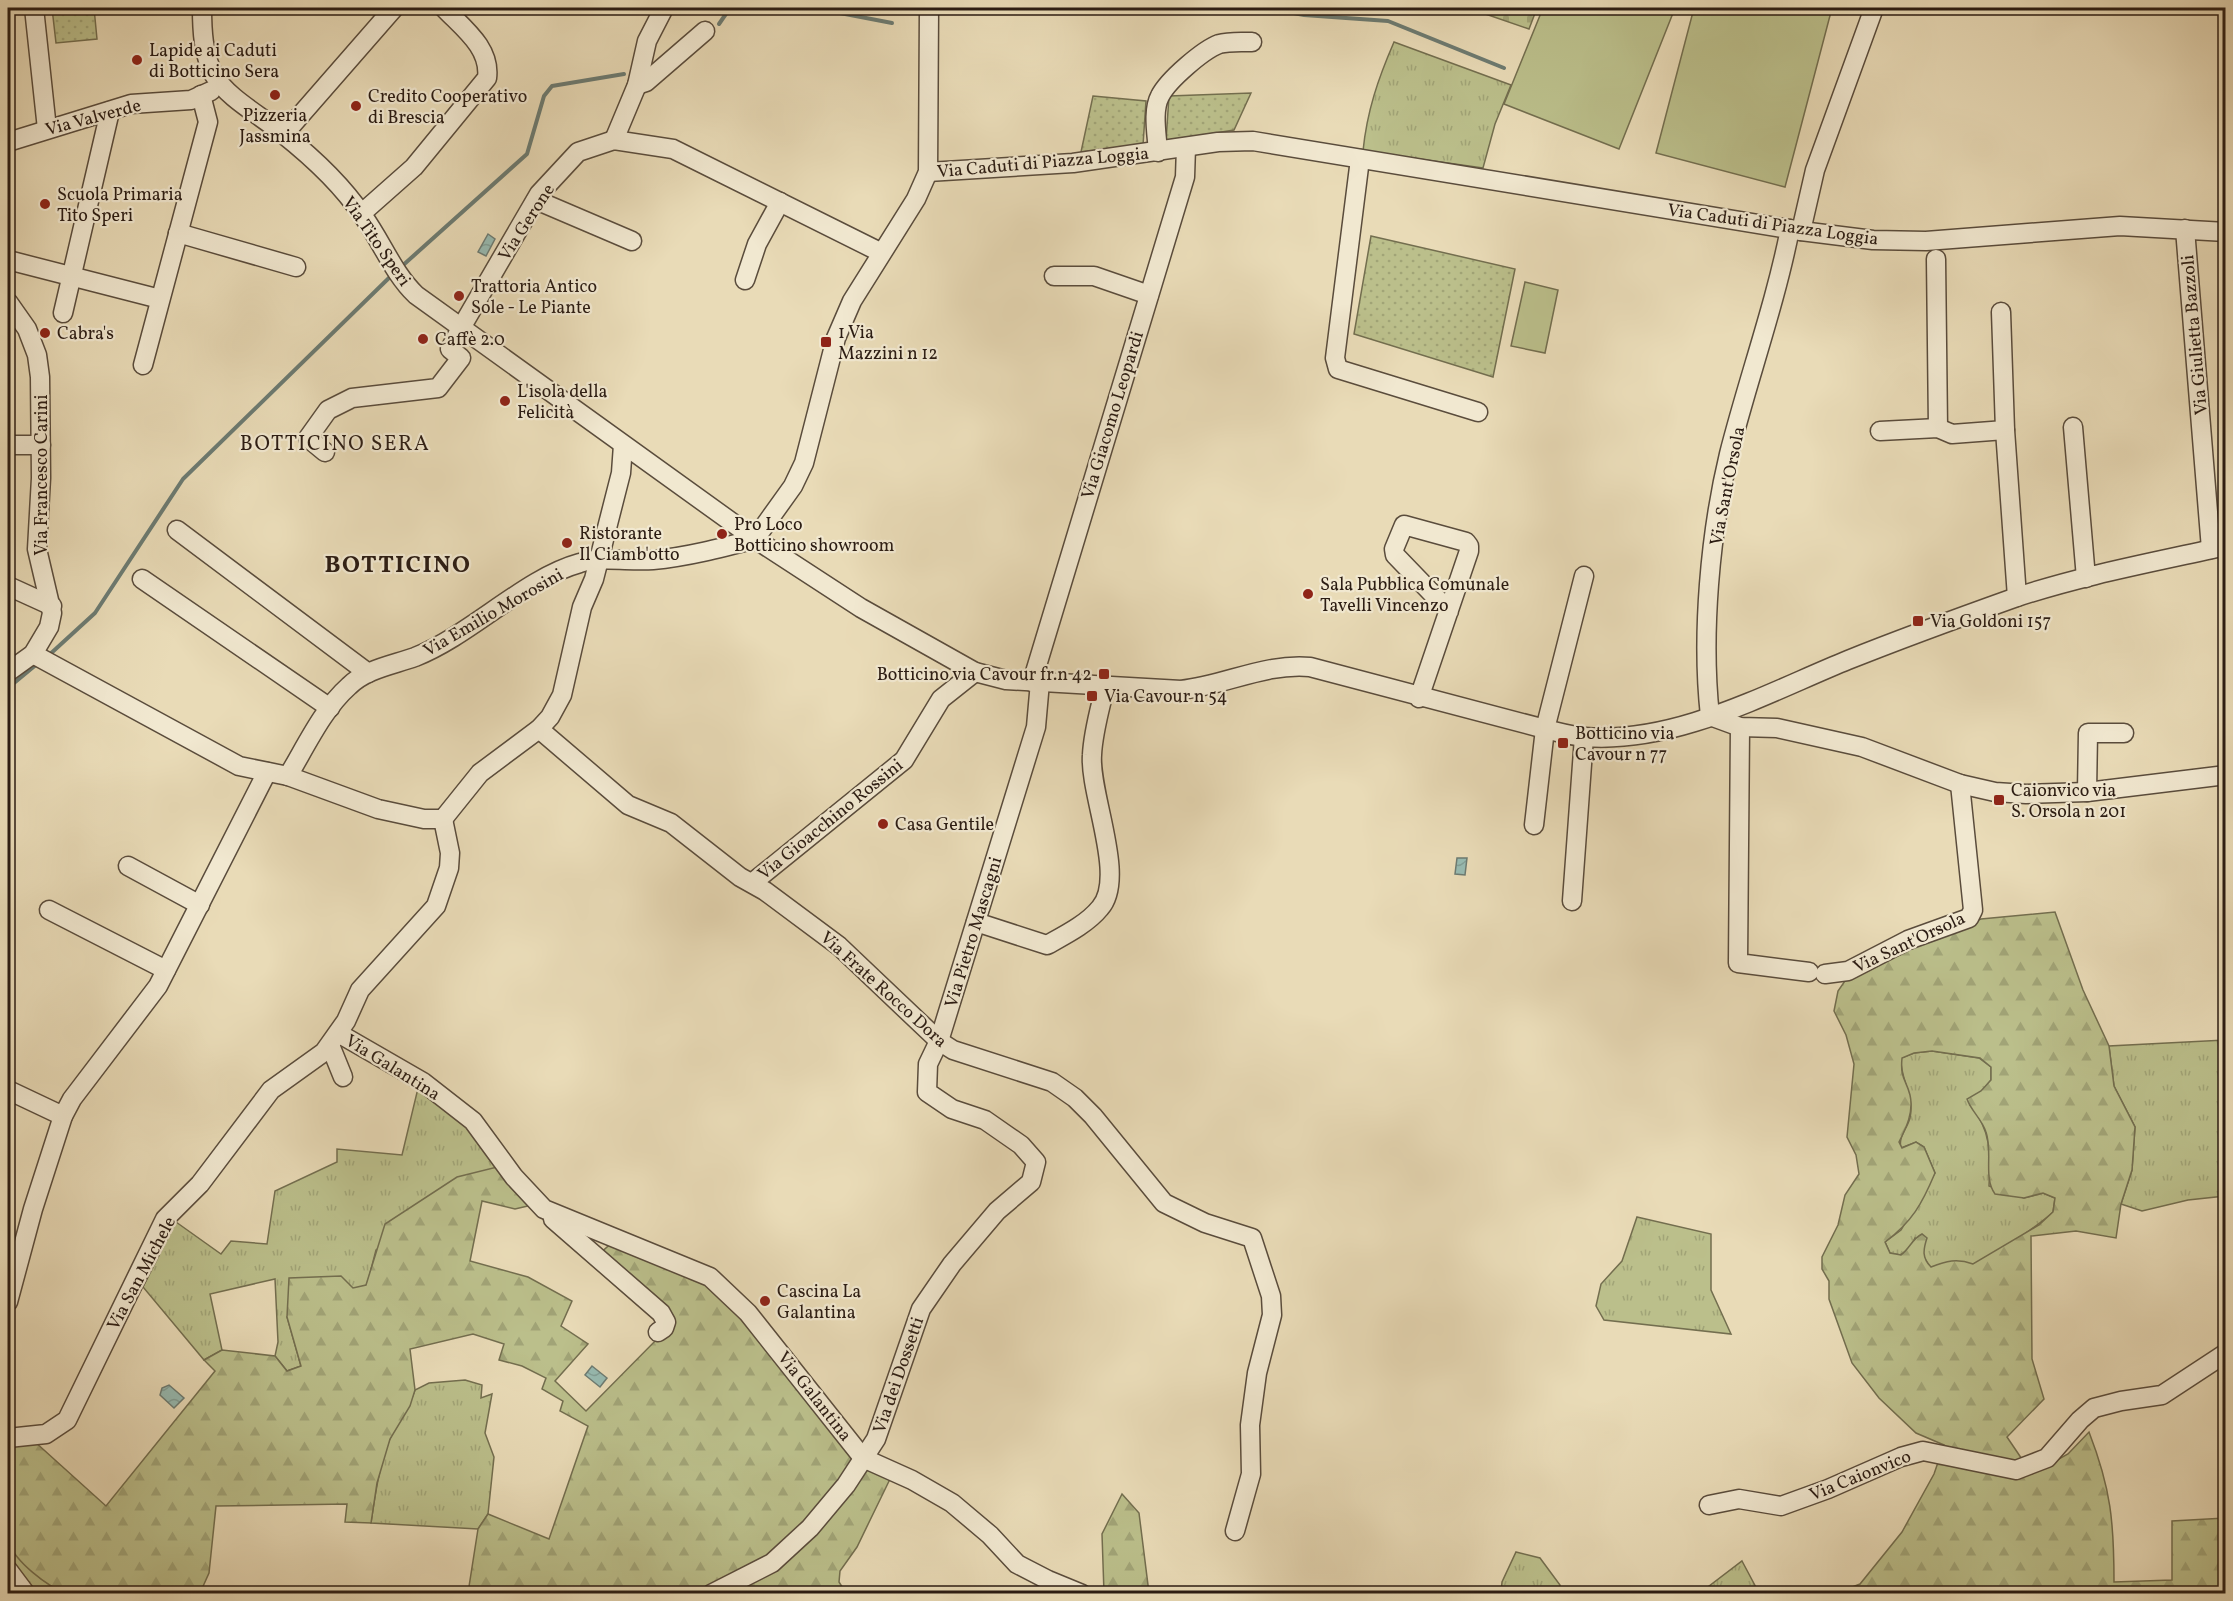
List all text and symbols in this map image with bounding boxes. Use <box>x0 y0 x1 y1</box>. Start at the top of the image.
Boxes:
place label: Lapide ai Caduti di Botticino Sera <box>149 39 279 85</box>
marker: Lapide ai Caduti di Botticino Sera <box>130 53 144 67</box>
place label: Credito Cooperativo di Brescia <box>368 85 527 131</box>
marker: Pizzeria Jassmina <box>268 88 282 102</box>
street label: Via Valverde <box>43 94 144 143</box>
marker: Credito Cooperativo di Brescia <box>349 99 363 113</box>
place label: Pizzeria Jassmina <box>239 104 311 150</box>
street label: Via Caduti di Piazza Loggia <box>936 142 1150 185</box>
street label: Via Gerone <box>493 179 562 266</box>
place label: Scuola Primaria Tito Speri <box>57 183 183 229</box>
street label: Via Tito Speri <box>335 192 416 292</box>
marker: Scuola Primaria Tito Speri <box>38 197 52 211</box>
street label: Via Caduti di Piazza Loggia <box>1666 198 1880 253</box>
street label: Via Giulietta Bazzoli <box>2176 254 2215 416</box>
place label: Trattoria Antico Sole - Le Piante <box>471 275 597 321</box>
marker: Trattoria Antico Sole - Le Piante <box>452 289 466 303</box>
place label: 1 Via Mazzini n 12 <box>838 321 938 367</box>
place label: Cabra's <box>57 322 114 347</box>
marker: Cabra's <box>38 326 52 340</box>
place label: Caffè 2.0 <box>435 328 505 353</box>
street label: Via Giacomo Leopardi <box>1076 328 1151 502</box>
marker: Caffè 2.0 <box>416 332 430 346</box>
marker: 1 Via Mazzini n 12 <box>819 335 833 349</box>
place label: L'isola della Felicità <box>517 380 608 426</box>
street label: Via Francesco Carini <box>30 394 55 556</box>
marker: L'isola della Felicità <box>498 394 512 408</box>
street label: Via Sant'Orsola <box>1705 425 1752 548</box>
district label: BOTTICINO SERA <box>240 430 430 459</box>
place label: Pro Loco Botticino showroom <box>734 513 895 559</box>
place label: Ristorante Il Ciamb'otto <box>579 522 680 568</box>
marker: Pro Loco Botticino showroom <box>715 527 729 541</box>
marker: Ristorante Il Ciamb'otto <box>560 536 574 550</box>
district label: BOTTICINO <box>324 549 472 583</box>
street label: Via Emilio Morosini <box>419 563 568 664</box>
place label: Sala Pubblica Comunale Tavelli Vincenzo <box>1320 573 1509 619</box>
marker: Sala Pubblica Comunale Tavelli Vincenzo <box>1301 587 1315 601</box>
place label: Via Goldoni 157 <box>1930 610 2051 635</box>
marker: Via Goldoni 157 <box>1911 614 1925 628</box>
place label: Botticino via Cavour fr.n 42 <box>877 663 1092 688</box>
marker: Botticino via Cavour fr.n 42 <box>1097 667 1111 681</box>
place label: Via Cavour n 54 <box>1104 685 1228 710</box>
marker: Via Cavour n 54 <box>1085 689 1099 703</box>
place label: Botticino via Cavour n 77 <box>1575 722 1674 768</box>
marker: Botticino via Cavour n 77 <box>1556 736 1570 750</box>
street label: Via Gioacchino Rossini <box>753 754 909 887</box>
place label: Caionvico via S. Orsola n 201 <box>2011 779 2126 825</box>
marker: Caionvico via S. Orsola n 201 <box>1992 793 2006 807</box>
place label: Casa Gentile <box>895 813 994 838</box>
marker: Casa Gentile <box>876 817 890 831</box>
street label: Via Pietro Mascagni <box>940 854 1009 1011</box>
street label: Via Sant'Orsola <box>1850 906 1970 980</box>
street label: Via Frate Rocco Dora <box>814 926 952 1054</box>
street label: Via Galantina <box>340 1029 445 1108</box>
street label: Via San Michele <box>102 1212 183 1335</box>
place label: Cascina La Galantina <box>777 1280 861 1326</box>
marker: Cascina La Galantina <box>758 1294 772 1308</box>
street label: Via dei Dossetti <box>868 1314 931 1437</box>
street label: Via Galantina <box>771 1347 857 1447</box>
street label: Via Caionvico <box>1806 1445 1915 1508</box>

